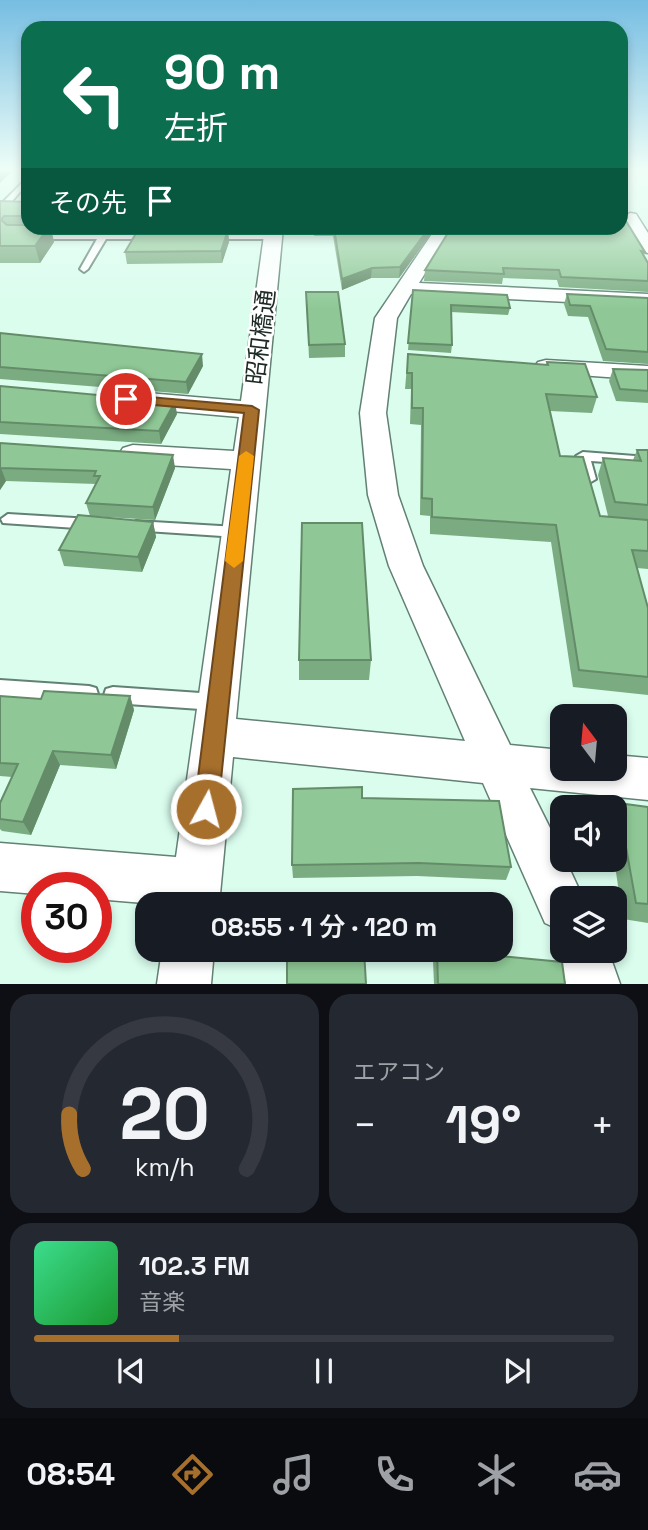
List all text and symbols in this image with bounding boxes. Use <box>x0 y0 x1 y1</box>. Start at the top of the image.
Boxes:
text: 90 m <box>164 41 280 103</box>
icon: left <box>49 49 140 140</box>
text: 左折 <box>164 108 228 148</box>
icon: arrive <box>141 182 179 220</box>
text: その先 <box>49 186 127 220</box>
street label: 昭和橋通 <box>239 287 282 386</box>
pin <box>96 369 156 429</box>
icon: arrive <box>107 380 145 418</box>
north arrow <box>550 704 626 780</box>
map controls <box>550 704 627 963</box>
position arrow <box>169 772 243 846</box>
button: sound <box>550 795 627 872</box>
speed limit sign: 30 <box>21 872 112 963</box>
button: layers <box>550 886 627 963</box>
text: 08:55 · 1 分 · 120 m <box>211 910 437 944</box>
text: エアコン <box>353 1057 445 1087</box>
text: 20 <box>119 1068 210 1161</box>
text: 19° <box>445 1092 522 1158</box>
text: − <box>353 1101 377 1149</box>
text: + <box>590 1101 614 1149</box>
text: km/h <box>135 1151 194 1183</box>
text: 102.3 FM <box>139 1249 250 1283</box>
text: 音楽 <box>139 1287 185 1317</box>
icon: previous <box>112 1352 150 1390</box>
icon: pause <box>305 1352 343 1390</box>
icon: next <box>498 1352 536 1390</box>
icon: directions <box>168 1450 217 1499</box>
icon: music <box>269 1450 318 1499</box>
icon: phone <box>370 1450 419 1499</box>
icon: climate <box>472 1450 521 1499</box>
icon: car <box>573 1450 622 1499</box>
text: 08:54 <box>26 1454 115 1494</box>

